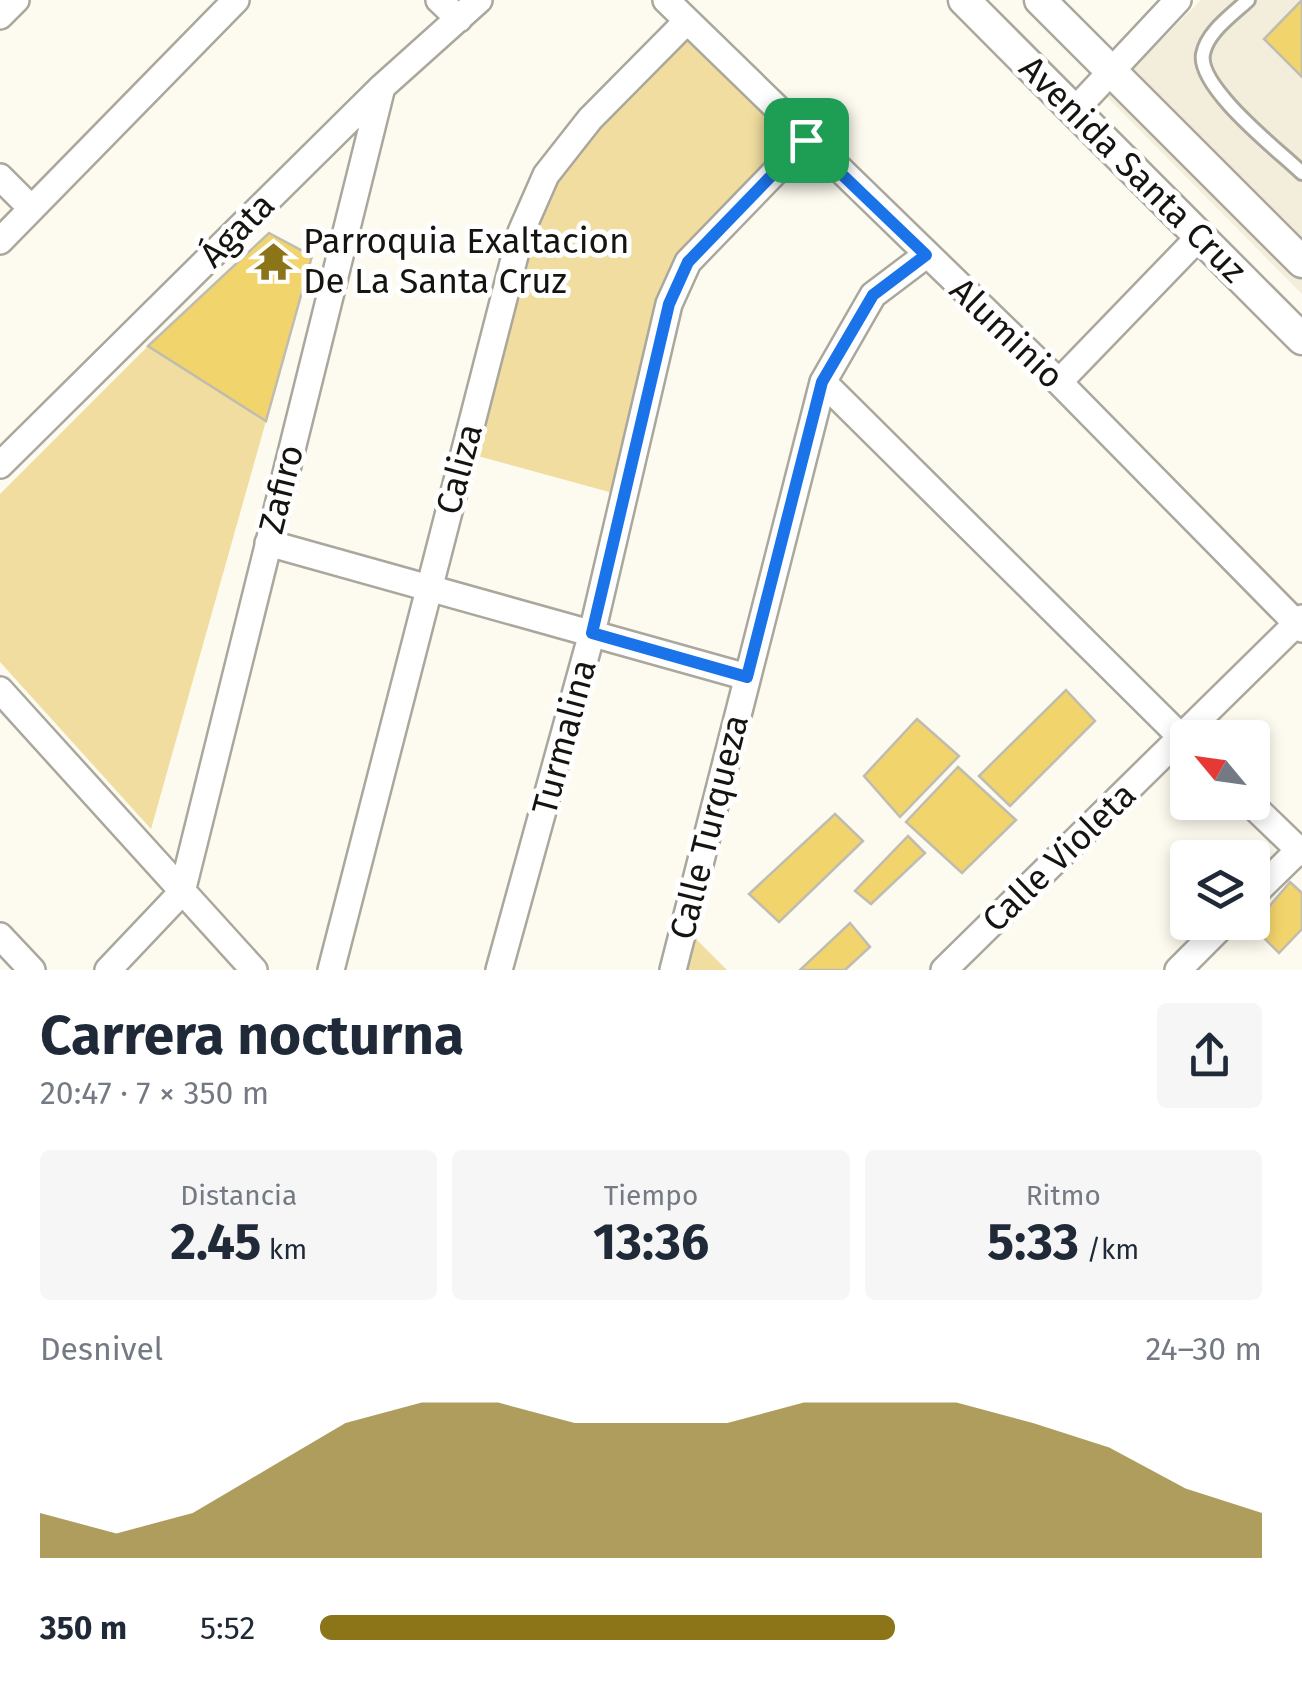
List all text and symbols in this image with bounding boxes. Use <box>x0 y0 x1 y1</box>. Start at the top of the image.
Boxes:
street label: Avenida Santa Cruz <box>1011 47 1255 291</box>
pin <box>764 98 849 183</box>
icon: arrive <box>779 113 834 168</box>
street label: Ágata <box>191 184 283 276</box>
place label: Parroquia Exaltacion De La Santa Cruz <box>303 220 629 302</box>
temple icon: Parroquia Exaltacion De La Santa Cruz <box>252 240 294 282</box>
street label: Aluminio <box>942 269 1072 397</box>
street label: Caliza <box>427 419 491 519</box>
street label: Zafiro <box>250 440 312 538</box>
street label: Turmalina <box>523 655 605 819</box>
street label: Calle Turqueza <box>661 710 757 944</box>
north arrow <box>1170 720 1270 820</box>
map controls <box>1170 720 1270 940</box>
street label: Calle Violeta <box>974 773 1144 941</box>
button: layers <box>1170 840 1270 940</box>
text: Carrera nocturna <box>40 1003 464 1069</box>
button: share <box>1157 1003 1262 1108</box>
text: 20:47 · 7 × 350 m <box>40 1074 269 1112</box>
text: Distancia <box>180 1179 297 1212</box>
text: Tiempo <box>604 1179 698 1212</box>
text: Ritmo <box>1026 1179 1101 1212</box>
text: 2.45 <box>170 1212 261 1272</box>
text: 13:36 <box>593 1212 709 1272</box>
text: 5:33 <box>987 1212 1079 1272</box>
text: km <box>261 1233 307 1266</box>
text: /km <box>1079 1233 1139 1266</box>
text: Desnivel <box>40 1330 163 1368</box>
text: 24–30 m <box>1146 1330 1262 1368</box>
text: 350 m <box>40 1609 127 1647</box>
text: 5:52 <box>200 1609 255 1647</box>

